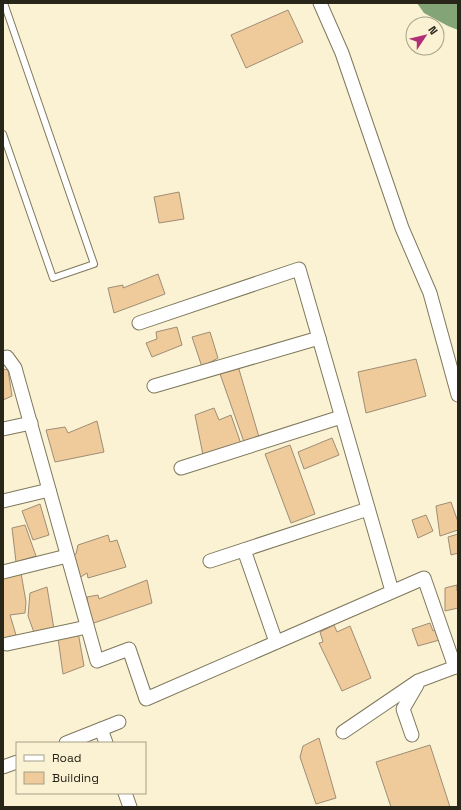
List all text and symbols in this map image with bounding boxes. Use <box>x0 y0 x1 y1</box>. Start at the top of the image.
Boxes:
north arrow <box>405 16 445 56</box>
text: N <box>425 23 441 37</box>
legend <box>16 742 146 794</box>
text: Road <box>52 750 81 766</box>
text: Building <box>52 770 99 786</box>

